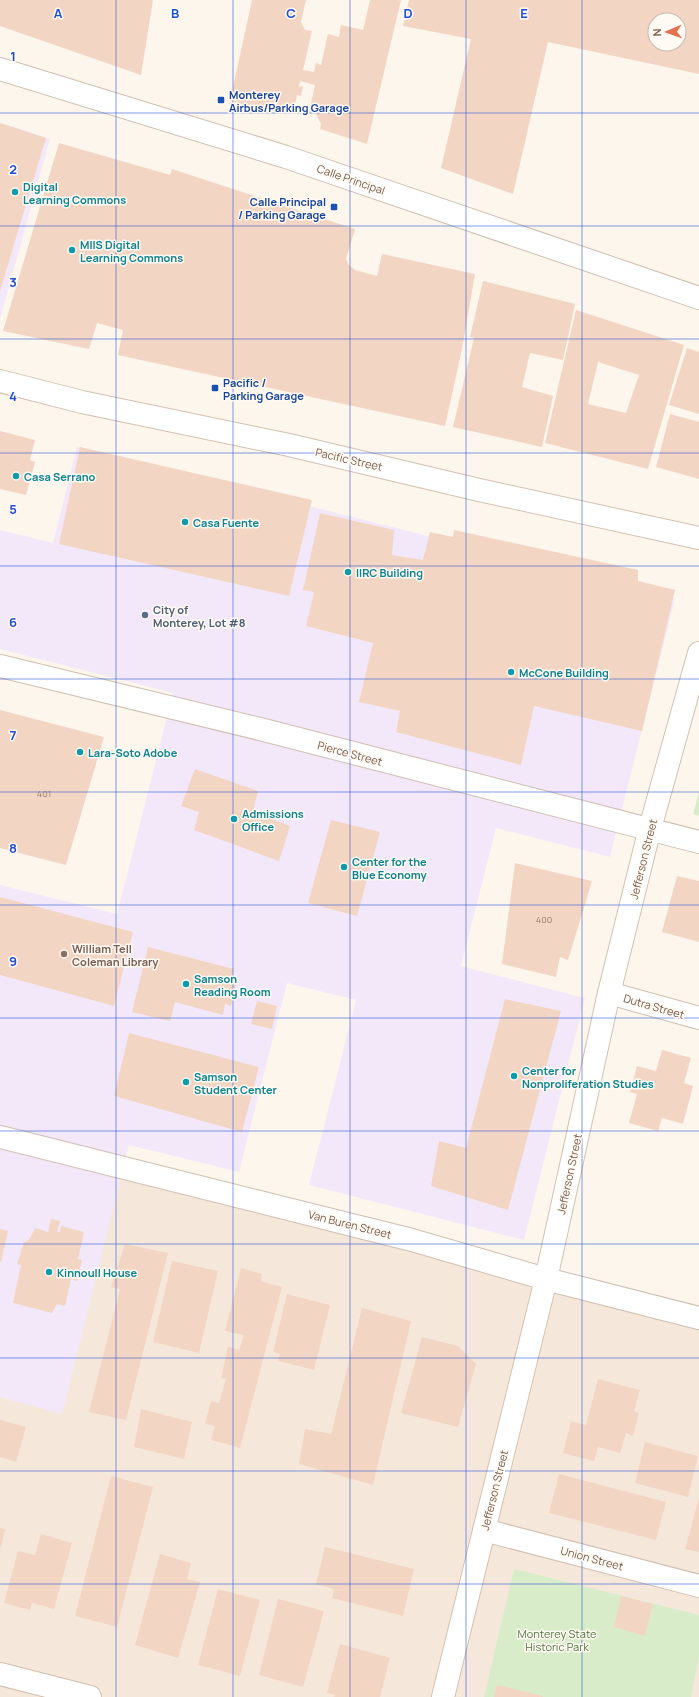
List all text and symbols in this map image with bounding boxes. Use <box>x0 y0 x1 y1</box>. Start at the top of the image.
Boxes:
text: A <box>54 4 63 22</box>
text: B <box>171 4 179 22</box>
text: C <box>286 4 296 22</box>
text: D <box>403 4 413 22</box>
text: E <box>520 4 528 22</box>
north arrow <box>647 12 687 52</box>
text: N <box>649 28 664 37</box>
text: 1 <box>10 47 16 65</box>
place label: Monterey Airbus/Parking Garage <box>229 87 349 115</box>
marker: Monterey Airbus/Parking Garage <box>216 95 226 105</box>
text: 2 <box>9 160 17 178</box>
street label: Calle Principal <box>315 160 387 198</box>
place label: Digital Learning Commons <box>23 179 126 207</box>
marker: Digital Learning Commons <box>10 187 20 197</box>
place label: Calle Principal / Parking Garage <box>238 194 326 222</box>
marker: Calle Principal / Parking Garage <box>329 202 339 212</box>
place label: MIIS Digital Learning Commons <box>80 237 183 265</box>
marker: MIIS Digital Learning Commons <box>67 245 77 255</box>
text: 3 <box>9 273 17 291</box>
place label: Pacific / Parking Garage <box>223 375 304 403</box>
marker: Pacific / Parking Garage <box>210 383 220 393</box>
text: 4 <box>9 387 17 405</box>
street label: Pacific Street <box>314 444 384 474</box>
place label: Casa Serrano <box>24 469 96 484</box>
marker: Casa Serrano <box>11 471 21 481</box>
text: 5 <box>9 500 17 518</box>
place label: Casa Fuente <box>193 515 259 530</box>
marker: Casa Fuente <box>180 517 190 527</box>
place label: IIRC Building <box>356 565 423 580</box>
marker: IIRC Building <box>343 567 353 577</box>
place label: City of Monterey, Lot #8 <box>153 602 246 630</box>
marker: City of Monterey, Lot #8 <box>140 610 150 620</box>
text: 6 <box>9 613 17 631</box>
place label: McCone Building <box>519 665 609 680</box>
marker: McCone Building <box>506 667 516 677</box>
text: 7 <box>10 726 17 744</box>
street label: Pierce Street <box>316 737 384 769</box>
place label: Lara-Soto Adobe <box>88 745 178 760</box>
marker: Lara-Soto Adobe <box>75 747 85 757</box>
house number: 401 <box>37 787 51 800</box>
place label: Admissions Office <box>242 806 304 834</box>
marker: Admissions Office <box>229 814 239 824</box>
street label: Jefferson Street <box>626 817 660 901</box>
text: 8 <box>9 839 17 857</box>
place label: Center for the Blue Economy <box>352 854 427 882</box>
marker: Center for the Blue Economy <box>339 862 349 872</box>
house number: 400 <box>536 913 552 926</box>
place label: William Tell Coleman Library <box>72 941 159 969</box>
marker: William Tell Coleman Library <box>59 949 69 959</box>
text: 9 <box>9 952 17 970</box>
place label: Samson Reading Room <box>194 971 271 999</box>
marker: Samson Reading Room <box>181 979 191 989</box>
street label: Dutra Street <box>622 990 686 1022</box>
place label: Center for Nonproliferation Studies <box>522 1063 654 1091</box>
place label: Samson Student Center <box>194 1069 278 1097</box>
marker: Center for Nonproliferation Studies <box>509 1071 519 1081</box>
marker: Samson Student Center <box>181 1077 191 1087</box>
street label: Jefferson Street <box>553 1132 585 1216</box>
street label: Van Buren Street <box>307 1206 393 1242</box>
place label: Kinnoull House <box>57 1265 137 1280</box>
marker: Kinnoull House <box>44 1267 54 1277</box>
street label: Jefferson Street <box>477 1448 511 1532</box>
street label: Union Street <box>559 1542 625 1574</box>
park label: Monterey State Historic Park <box>518 1626 597 1654</box>

